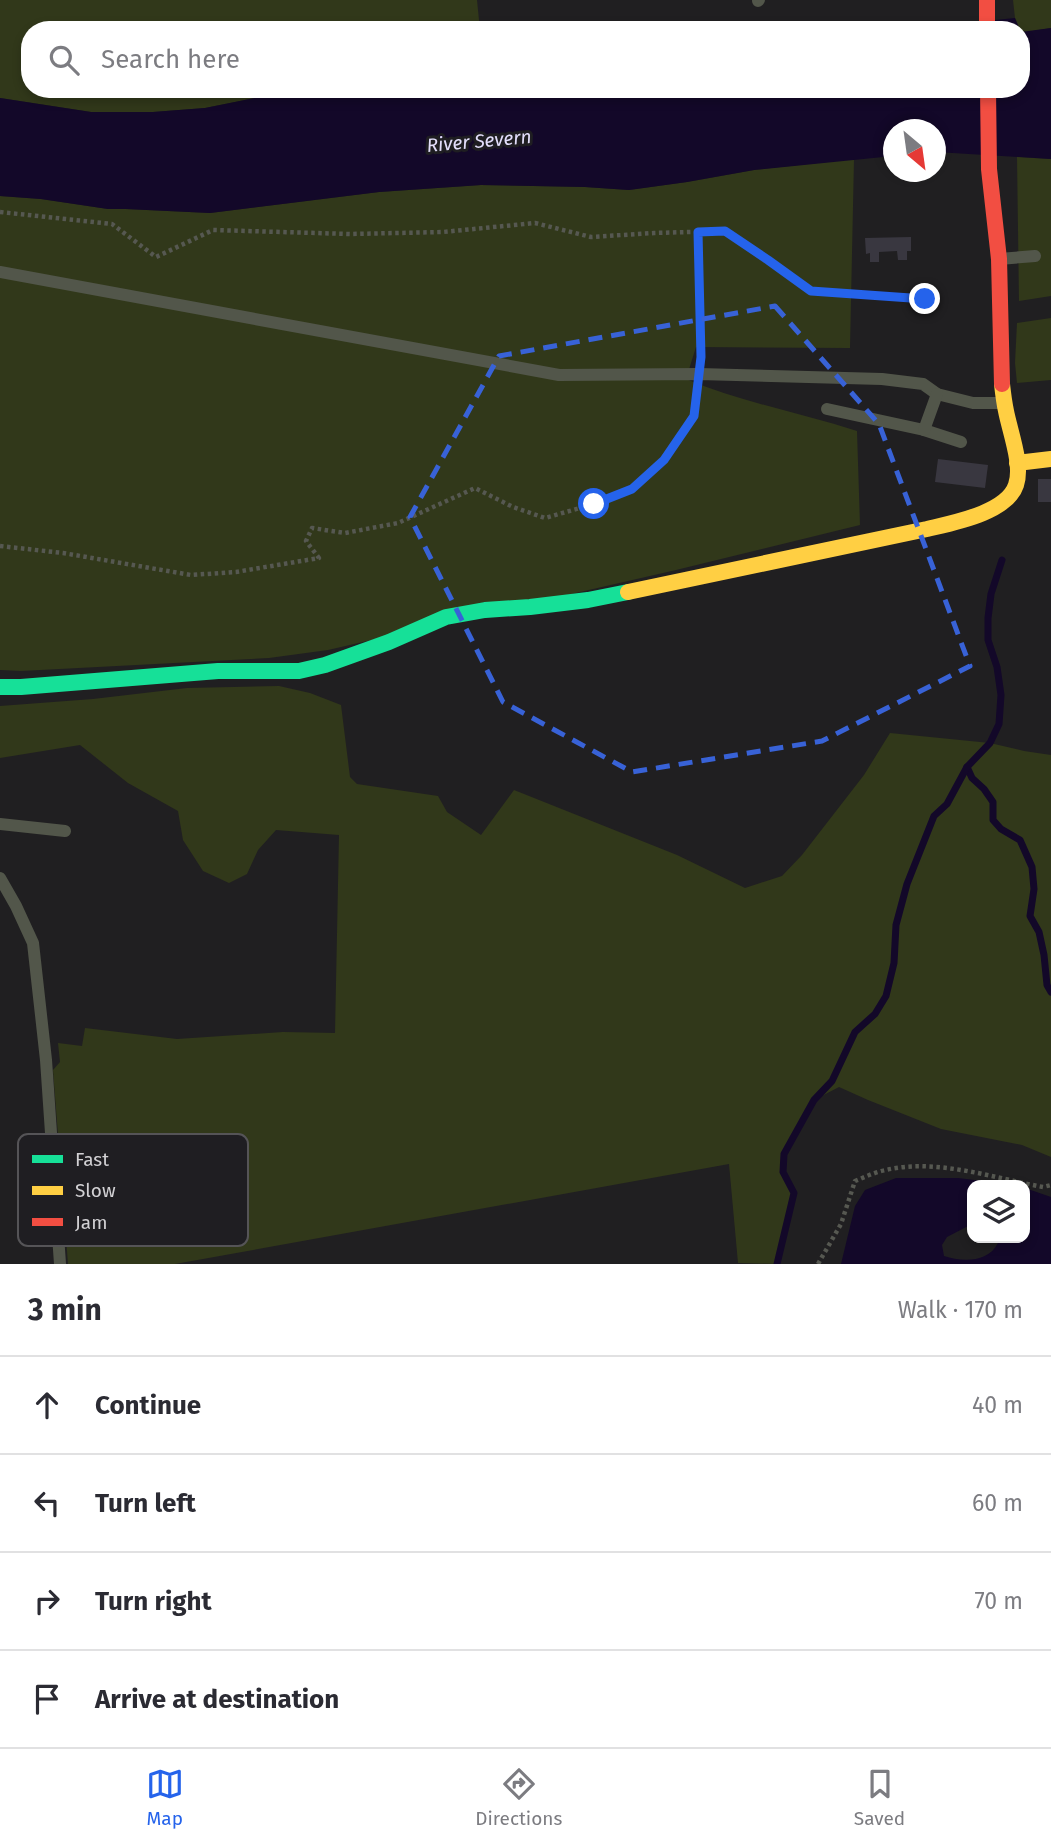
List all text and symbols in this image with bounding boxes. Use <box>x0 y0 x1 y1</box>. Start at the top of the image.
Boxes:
search box <box>21 21 1030 98</box>
icon: search <box>45 41 83 79</box>
text: Search here <box>101 44 240 75</box>
north arrow <box>883 119 946 182</box>
water label: River Severn <box>426 125 532 157</box>
route end <box>909 283 940 314</box>
route start <box>578 488 609 519</box>
legend <box>18 1134 248 1246</box>
text: Fast <box>75 1148 109 1171</box>
text: Slow <box>75 1179 116 1202</box>
map controls <box>967 1180 1030 1243</box>
button: layers <box>967 1180 1030 1243</box>
text: Jam <box>75 1211 107 1234</box>
text: 3 min <box>28 1292 102 1328</box>
text: Walk · 170 m <box>898 1296 1023 1324</box>
icon: ahead <box>28 1386 66 1424</box>
text: Continue <box>95 1390 201 1421</box>
text: 40 m <box>972 1391 1023 1419</box>
icon: left <box>28 1484 66 1522</box>
text: Turn left <box>95 1488 196 1519</box>
text: 60 m <box>972 1489 1023 1517</box>
icon: right <box>28 1582 66 1620</box>
text: Turn right <box>95 1586 212 1617</box>
text: 70 m <box>974 1587 1023 1615</box>
icon: arrive <box>28 1680 66 1718</box>
text: Arrive at destination <box>95 1684 339 1715</box>
tab: Map <box>146 1765 184 1830</box>
tab: Directions <box>475 1765 562 1830</box>
tab: Saved <box>854 1765 905 1830</box>

